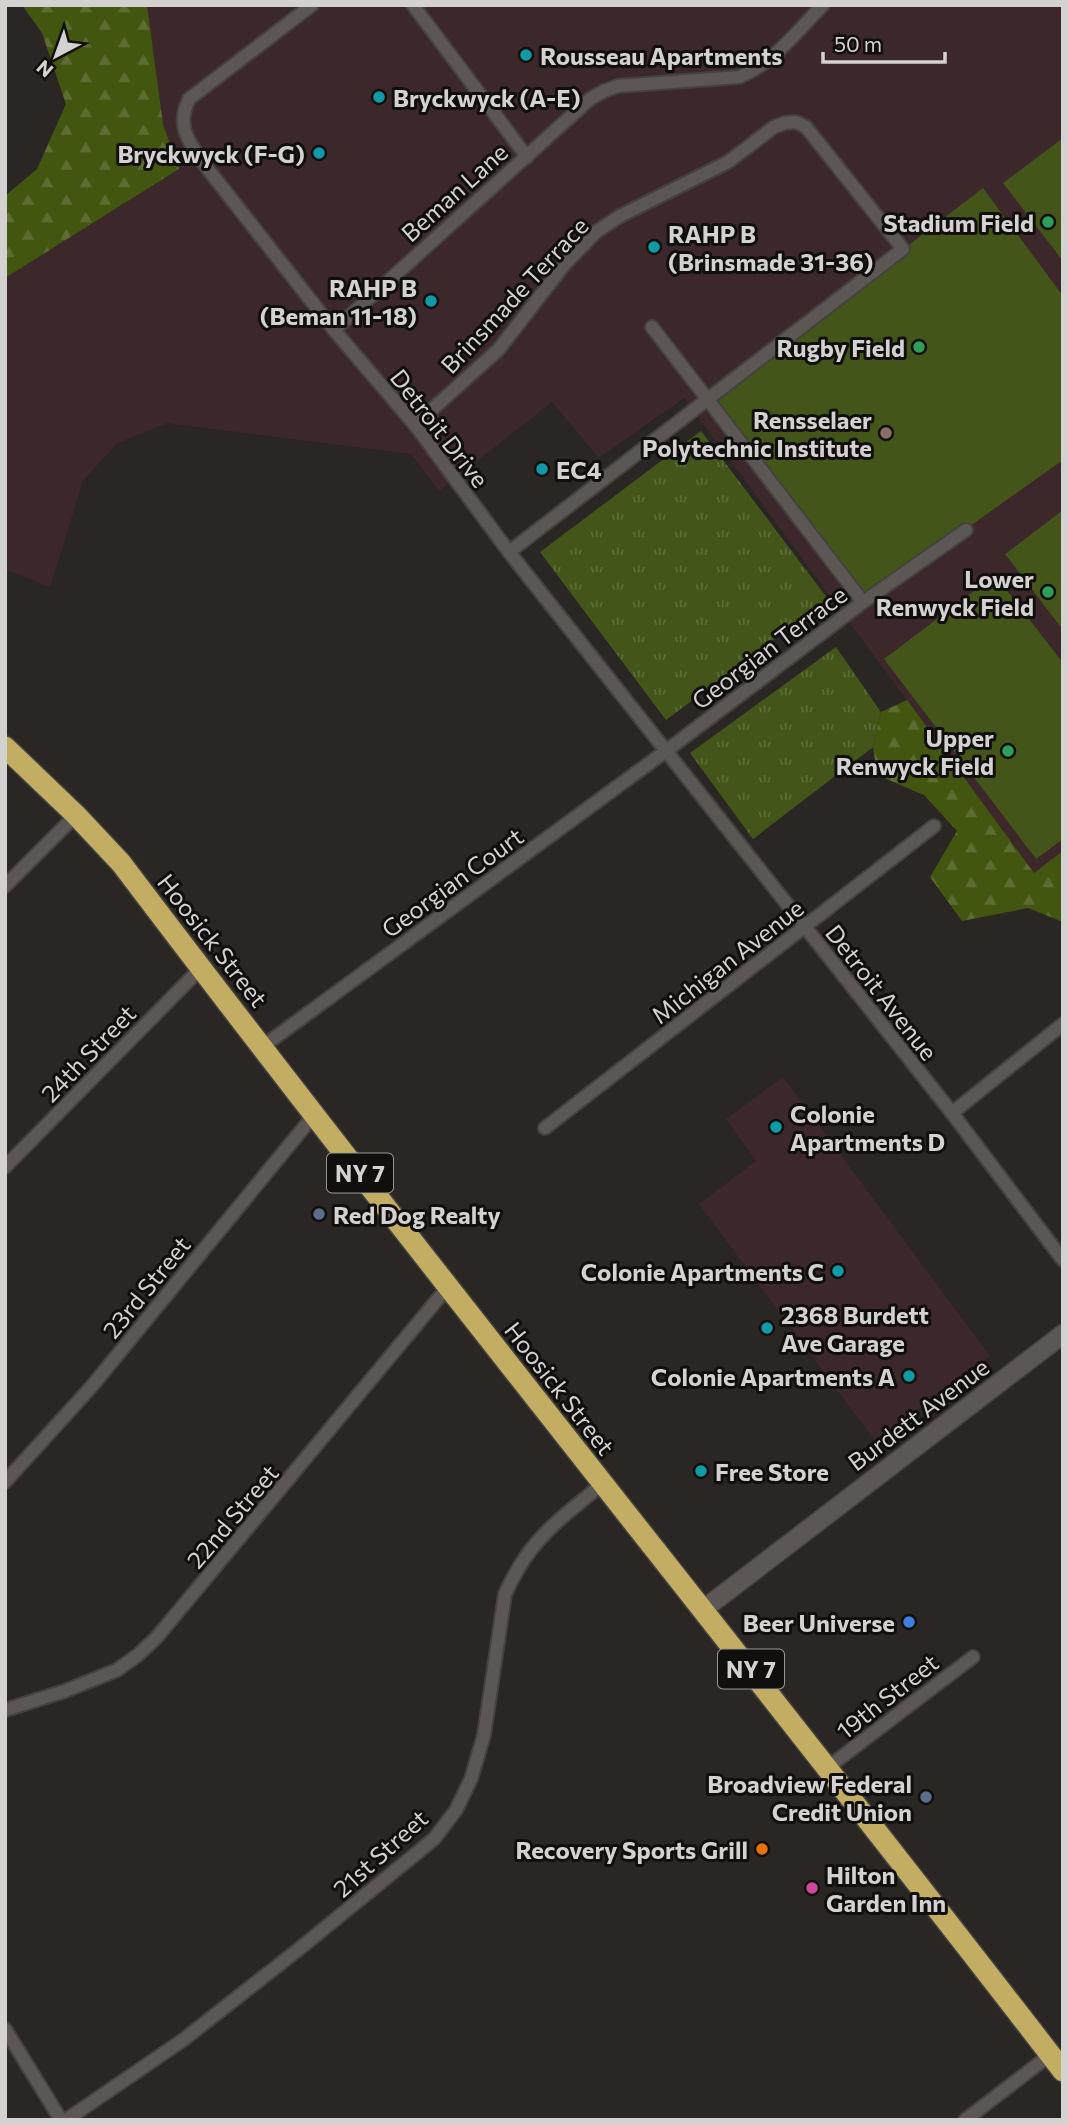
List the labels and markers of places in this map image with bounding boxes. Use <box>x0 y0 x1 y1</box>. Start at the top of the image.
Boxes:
place label: Rousseau Apartments <box>540 41 783 70</box>
marker: Rousseau Apartments <box>518 47 534 63</box>
place label: Bryckwyck (A-E) <box>393 83 581 112</box>
marker: Bryckwyck (A-E) <box>371 89 387 105</box>
place label: Bryckwyck (F-G) <box>117 139 305 168</box>
marker: Bryckwyck (F-G) <box>311 145 327 161</box>
place label: Stadium Field <box>883 208 1034 237</box>
marker: Stadium Field <box>1040 214 1056 230</box>
place label: RAHP B (Brinsmade 31-36) <box>668 219 873 276</box>
marker: RAHP B (Brinsmade 31-36) <box>646 239 662 255</box>
place label: RAHP B (Beman 11-18) <box>260 273 417 330</box>
marker: RAHP B (Beman 11-18) <box>423 293 439 309</box>
place label: Rugby Field <box>776 333 905 362</box>
marker: Rugby Field <box>911 339 927 355</box>
place label: Rensselaer Polytechnic Institute <box>642 405 872 462</box>
marker: Rensselaer Polytechnic Institute <box>878 425 894 441</box>
place label: EC4 <box>556 455 602 484</box>
marker: EC4 <box>534 461 550 477</box>
place label: Lower Renwyck Field <box>876 564 1034 621</box>
marker: Lower Renwyck Field <box>1040 584 1056 600</box>
place label: Upper Renwyck Field <box>836 723 994 780</box>
marker: Upper Renwyck Field <box>1000 743 1016 759</box>
place label: Colonie Apartments D <box>790 1099 945 1156</box>
marker: Colonie Apartments D <box>768 1119 784 1135</box>
place label: Red Dog Realty <box>333 1200 501 1229</box>
marker: Red Dog Realty <box>311 1206 327 1222</box>
place label: Colonie Apartments C <box>581 1257 824 1286</box>
marker: Colonie Apartments C <box>830 1263 846 1279</box>
place label: 2368 Burdett Ave Garage <box>781 1300 929 1357</box>
marker: 2368 Burdett Ave Garage <box>759 1320 775 1336</box>
place label: Colonie Apartments A <box>651 1362 895 1391</box>
marker: Colonie Apartments A <box>901 1368 917 1384</box>
place label: Free Store <box>715 1457 829 1486</box>
marker: Free Store <box>693 1463 709 1479</box>
place label: Beer Universe <box>743 1608 895 1637</box>
marker: Beer Universe <box>901 1614 917 1630</box>
place label: Broadview Federal Credit Union <box>707 1769 912 1826</box>
marker: Broadview Federal Credit Union <box>918 1789 934 1805</box>
place label: Recovery Sports Grill <box>515 1835 748 1864</box>
marker: Recovery Sports Grill <box>754 1841 770 1857</box>
place label: Hilton Garden Inn <box>826 1860 946 1917</box>
marker: Hilton Garden Inn <box>804 1880 820 1896</box>

